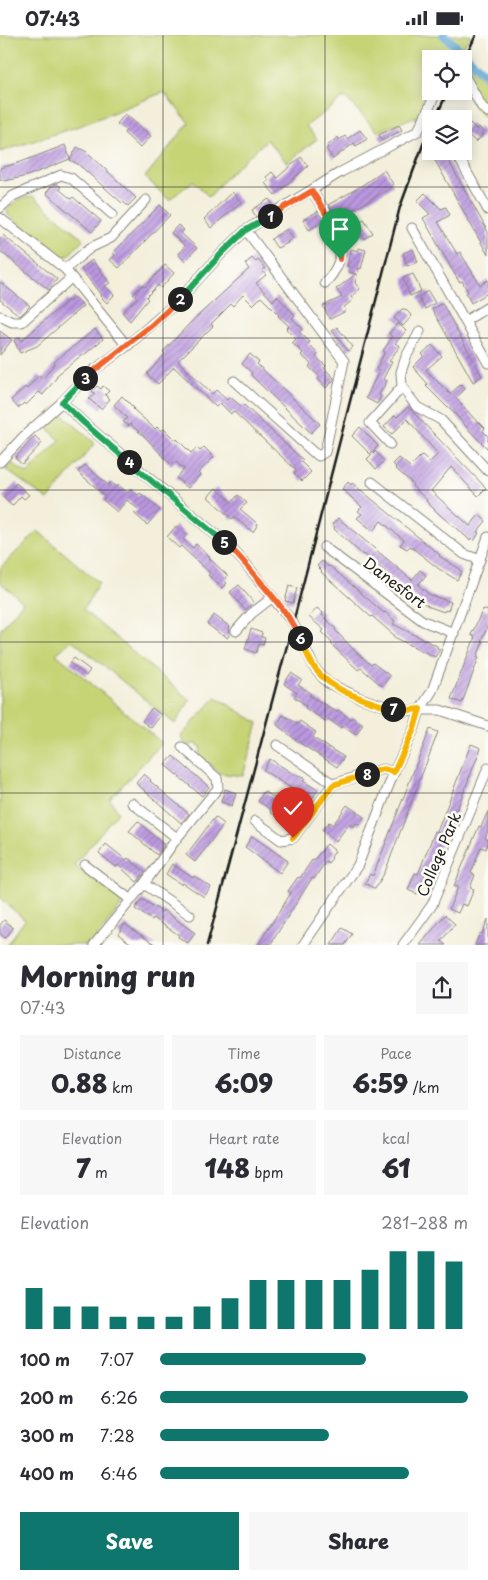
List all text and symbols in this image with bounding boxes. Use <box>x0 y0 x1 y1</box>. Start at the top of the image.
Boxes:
text: 07:43 <box>25 4 80 32</box>
map controls <box>422 50 472 160</box>
button: locate <box>422 50 472 100</box>
button: layers <box>422 110 472 160</box>
pin: 1 <box>258 203 282 229</box>
text: 1 <box>267 206 274 227</box>
pin <box>319 208 361 259</box>
icon: arrive <box>326 215 354 243</box>
pin: 2 <box>168 287 192 311</box>
text: 2 <box>176 289 185 310</box>
pin: 3 <box>72 365 98 391</box>
text: 3 <box>81 368 90 389</box>
pin: 4 <box>116 449 142 475</box>
text: 4 <box>125 452 134 473</box>
pin: 5 <box>212 529 236 555</box>
text: 5 <box>220 532 229 553</box>
street label: Danesfort <box>359 551 431 613</box>
pin: 6 <box>288 625 312 651</box>
text: 6 <box>296 628 305 649</box>
pin: 7 <box>380 697 406 721</box>
text: 7 <box>389 699 398 720</box>
pin: 8 <box>354 761 380 787</box>
text: 8 <box>363 764 372 785</box>
pin <box>272 787 314 838</box>
icon: check <box>279 794 307 822</box>
street label: College Park <box>410 808 466 900</box>
text: Morning run <box>20 954 196 997</box>
button: share <box>416 962 468 1014</box>
text: 07:43 <box>20 995 65 1019</box>
text: Distance <box>63 1043 121 1064</box>
text: Time <box>227 1043 261 1064</box>
text: Pace <box>380 1043 412 1064</box>
text: 0.88 <box>51 1064 107 1102</box>
text: 6:09 <box>215 1064 273 1102</box>
text: 6:59 <box>353 1064 408 1102</box>
text: km <box>107 1077 133 1098</box>
text: /km <box>408 1077 439 1098</box>
text: Elevation <box>62 1128 122 1149</box>
text: Heart rate <box>209 1128 279 1149</box>
text: kcal <box>382 1128 410 1149</box>
text: 7 <box>76 1149 91 1187</box>
text: 148 <box>205 1149 250 1187</box>
text: 61 <box>382 1149 410 1187</box>
text: m <box>91 1162 108 1183</box>
text: bpm <box>250 1162 283 1183</box>
text: Elevation <box>20 1210 89 1234</box>
text: 281–288 m <box>381 1210 468 1234</box>
text: 100 m <box>20 1347 70 1371</box>
text: 7:07 <box>100 1347 134 1371</box>
text: 200 m <box>20 1385 74 1409</box>
text: 6:26 <box>100 1385 138 1409</box>
text: 300 m <box>20 1423 74 1447</box>
text: 7:28 <box>100 1423 135 1447</box>
text: 400 m <box>20 1461 74 1485</box>
text: 6:46 <box>100 1461 138 1485</box>
button: Save <box>20 1512 239 1570</box>
button: Share <box>249 1512 468 1570</box>

